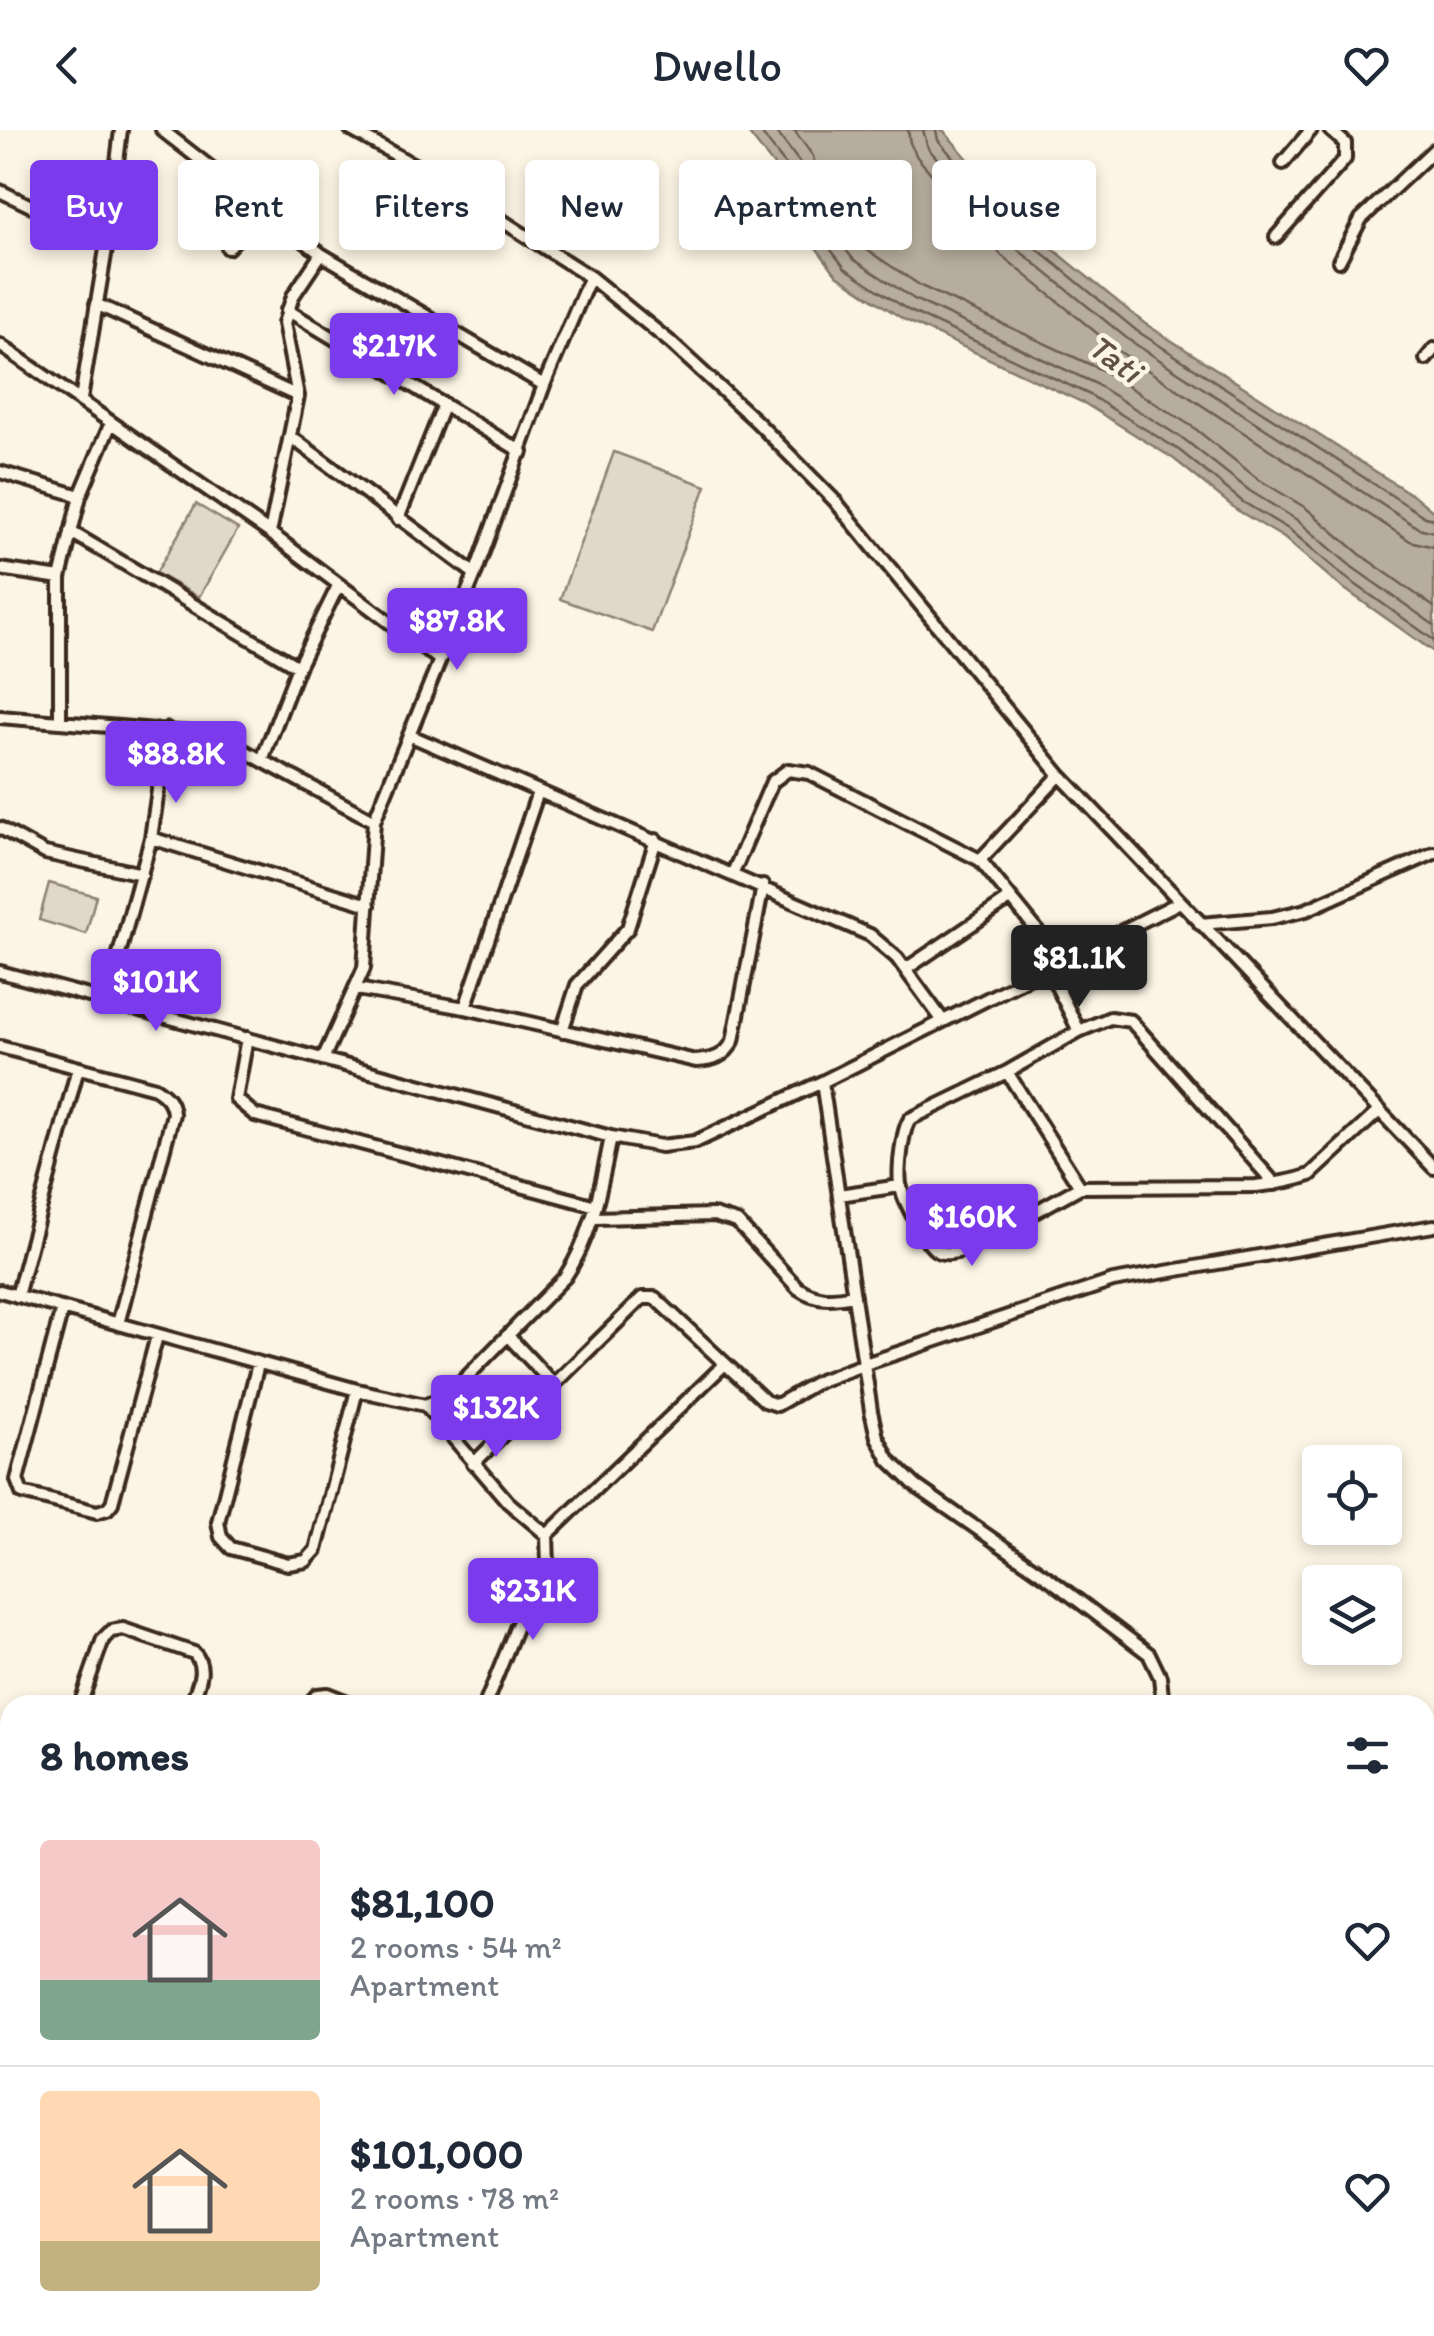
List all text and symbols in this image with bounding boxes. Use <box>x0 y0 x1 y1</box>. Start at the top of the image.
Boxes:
icon: back <box>40 38 95 93</box>
text: Dwello <box>652 38 782 92</box>
icon: heart <box>1339 38 1394 93</box>
chip: Buy <box>30 160 158 250</box>
chip: Rent <box>178 160 319 250</box>
chip: Filters <box>339 160 505 250</box>
chip: New <box>525 160 659 250</box>
chip: Apartment <box>679 160 912 250</box>
chip: House <box>932 160 1096 250</box>
pin: $217K <box>324 313 464 398</box>
water label: Tati <box>1080 324 1153 394</box>
text: $217K <box>352 326 436 364</box>
pin: $87.8K <box>376 588 538 673</box>
text: $87.8K <box>409 601 505 639</box>
pin: $88.8K <box>95 721 257 806</box>
text: $88.8K <box>127 734 225 772</box>
pin: $81.1K <box>998 925 1160 1010</box>
text: $81.1K <box>1033 938 1125 976</box>
pin: $101K <box>86 949 226 1034</box>
text: $101K <box>113 962 199 1000</box>
pin: $160K <box>902 1184 1042 1269</box>
text: $160K <box>928 1197 1016 1235</box>
pin: $132K <box>426 1375 566 1460</box>
text: $132K <box>453 1388 539 1426</box>
map controls <box>1302 1445 1402 1665</box>
button: locate <box>1302 1445 1402 1545</box>
pin: $231K <box>463 1558 603 1643</box>
button: layers <box>1302 1565 1402 1665</box>
text: $231K <box>490 1571 576 1609</box>
icon: filters <box>1340 1728 1395 1783</box>
text: 8 homes <box>40 1730 189 1781</box>
text: $81,100 <box>350 1877 495 1928</box>
icon: home <box>120 1880 240 2000</box>
icon: heart <box>1340 1913 1395 1968</box>
text: 2 rooms · 54 m² <box>350 1928 562 1966</box>
text: Apartment <box>350 1966 499 2004</box>
text: $101,000 <box>350 2128 524 2179</box>
icon: home <box>120 2131 240 2251</box>
icon: heart <box>1340 2164 1395 2219</box>
text: 2 rooms · 78 m² <box>350 2179 559 2217</box>
text: Apartment <box>350 2217 499 2255</box>

